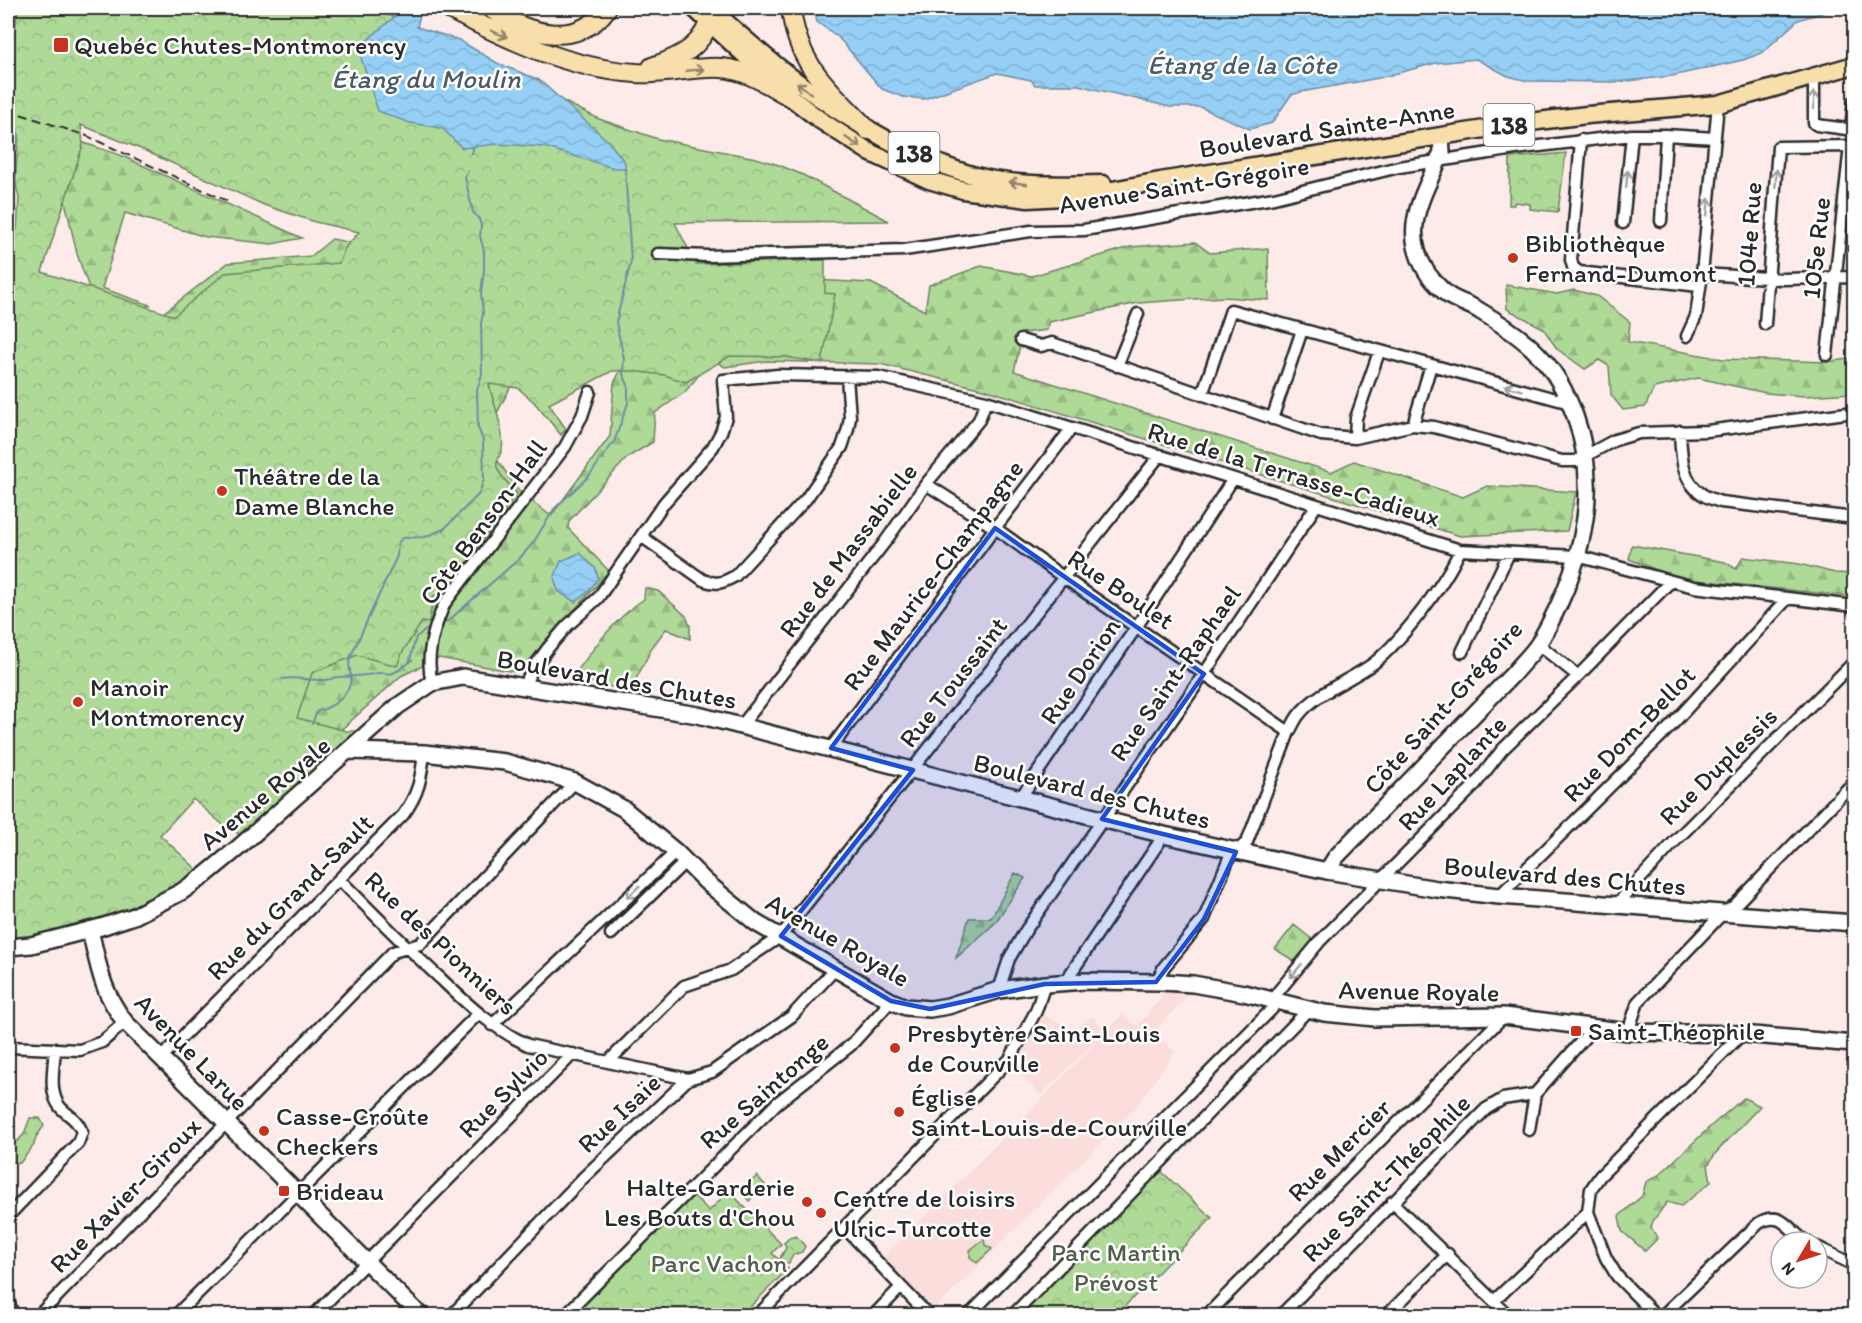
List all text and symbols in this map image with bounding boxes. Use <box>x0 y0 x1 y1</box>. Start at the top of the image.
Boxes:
place label: Quebéc Chutes-Montmorency <box>74 29 406 61</box>
one-way arrow <box>490 29 508 40</box>
marker: Quebéc Chutes-Montmorency <box>52 36 70 54</box>
water label: Étang de la Côte <box>1147 48 1338 81</box>
water label: Étang du Moulin <box>332 62 521 95</box>
one-way arrow <box>684 64 704 75</box>
one-way arrow <box>796 82 812 95</box>
one-way arrow <box>1808 91 1819 111</box>
street label: Boulevard Sainte-Anne <box>1197 93 1457 165</box>
road number: 138 <box>1484 104 1534 146</box>
road number: 138 <box>888 132 940 174</box>
one-way arrow <box>844 137 861 149</box>
street label: Avenue Saint-Grégoire <box>1056 149 1312 221</box>
one-way arrow <box>1771 168 1782 188</box>
one-way arrow <box>1622 170 1633 190</box>
one-way arrow <box>1009 178 1029 189</box>
street label: 104e Rue <box>1729 181 1769 287</box>
street label: 105e Rue <box>1795 195 1837 301</box>
one-way arrow <box>1703 198 1714 218</box>
place label: Bibliothèque Fernand-Dumont <box>1525 227 1717 289</box>
marker: Bibliothèque Fernand-Dumont <box>1506 251 1520 265</box>
one-way arrow <box>1504 381 1523 393</box>
street label: Rue de la Terrasse-Cadieux <box>1144 414 1444 534</box>
street label: Côte Benson-Hall <box>412 433 554 611</box>
street label: Rue Maurice-Champagne <box>836 453 1030 697</box>
street label: Rue de Massabielle <box>772 456 924 644</box>
place label: Théâtre de la Dame Blanche <box>234 460 395 522</box>
marker: Théâtre de la Dame Blanche <box>215 484 229 498</box>
street label: Rue Boulet <box>1062 542 1181 636</box>
street label: Rue Saint-Raphael <box>1102 579 1248 767</box>
street label: Rue Toussaint <box>892 610 1014 754</box>
street label: Rue Dorion <box>1033 611 1127 731</box>
street label: Côte Saint-Grégoire <box>1357 614 1529 800</box>
street label: Boulevard des Chutes <box>495 642 739 716</box>
street label: Rue Dom-Bellot <box>1556 659 1702 809</box>
place label: Manoir Montmorency <box>90 671 244 733</box>
marker: Manoir Montmorency <box>71 695 85 709</box>
street label: Rue Duplessis <box>1652 700 1784 832</box>
street label: Rue Laplante <box>1390 709 1514 837</box>
street label: Avenue Royale <box>193 729 337 857</box>
street label: Boulevard des Chutes <box>970 746 1214 836</box>
street label: Rue du Grand-Sault <box>200 807 380 987</box>
street label: Boulevard des Chutes <box>1443 849 1687 903</box>
street label: Rue des Pionniers <box>358 864 524 1022</box>
one-way arrow <box>626 885 641 900</box>
street label: Avenue Royale <box>760 886 916 994</box>
one-way arrow <box>1289 963 1303 978</box>
street label: Avenue Royale <box>1338 974 1500 1008</box>
street label: Avenue Larue <box>128 987 256 1117</box>
place label: Saint-Théophile <box>1588 1015 1765 1047</box>
place label: Presbytère Saint-Louis de Courville <box>907 1017 1160 1079</box>
marker: Saint-Théophile <box>1569 1024 1583 1038</box>
street label: Rue Saintonge <box>693 1026 835 1156</box>
street label: Rue Sylvio <box>451 1041 555 1145</box>
marker: Presbytère Saint-Louis de Courville <box>888 1041 902 1055</box>
street label: Rue Isaïe <box>571 1066 667 1160</box>
place label: Église Saint-Louis-de-Courville <box>911 1081 1187 1143</box>
street label: Rue Saint-Théophile <box>1295 1087 1477 1269</box>
street label: Rue Mercier <box>1281 1091 1398 1208</box>
place label: Casse-Croûte Checkers <box>276 1100 429 1162</box>
marker: Église Saint-Louis-de-Courville <box>892 1105 906 1119</box>
street label: Rue Xavier-Giroux <box>43 1110 208 1280</box>
marker: Casse-Croûte Checkers <box>257 1124 271 1138</box>
place label: Halte-Garderie Les Bouts d'Chou <box>604 1171 795 1233</box>
place label: Brideau <box>296 1175 384 1207</box>
place label: Centre de loisirs Ulric-Turcotte <box>833 1182 1015 1244</box>
marker: Brideau <box>277 1184 291 1198</box>
marker: Halte-Garderie Les Bouts d'Chou <box>800 1195 814 1209</box>
marker: Centre de loisirs Ulric-Turcotte <box>814 1206 828 1220</box>
north arrow <box>1769 1230 1829 1290</box>
park label: Parc Martin Prévost <box>1051 1236 1181 1298</box>
park label: Parc Vachon <box>651 1247 788 1279</box>
text: N <box>1777 1259 1799 1279</box>

